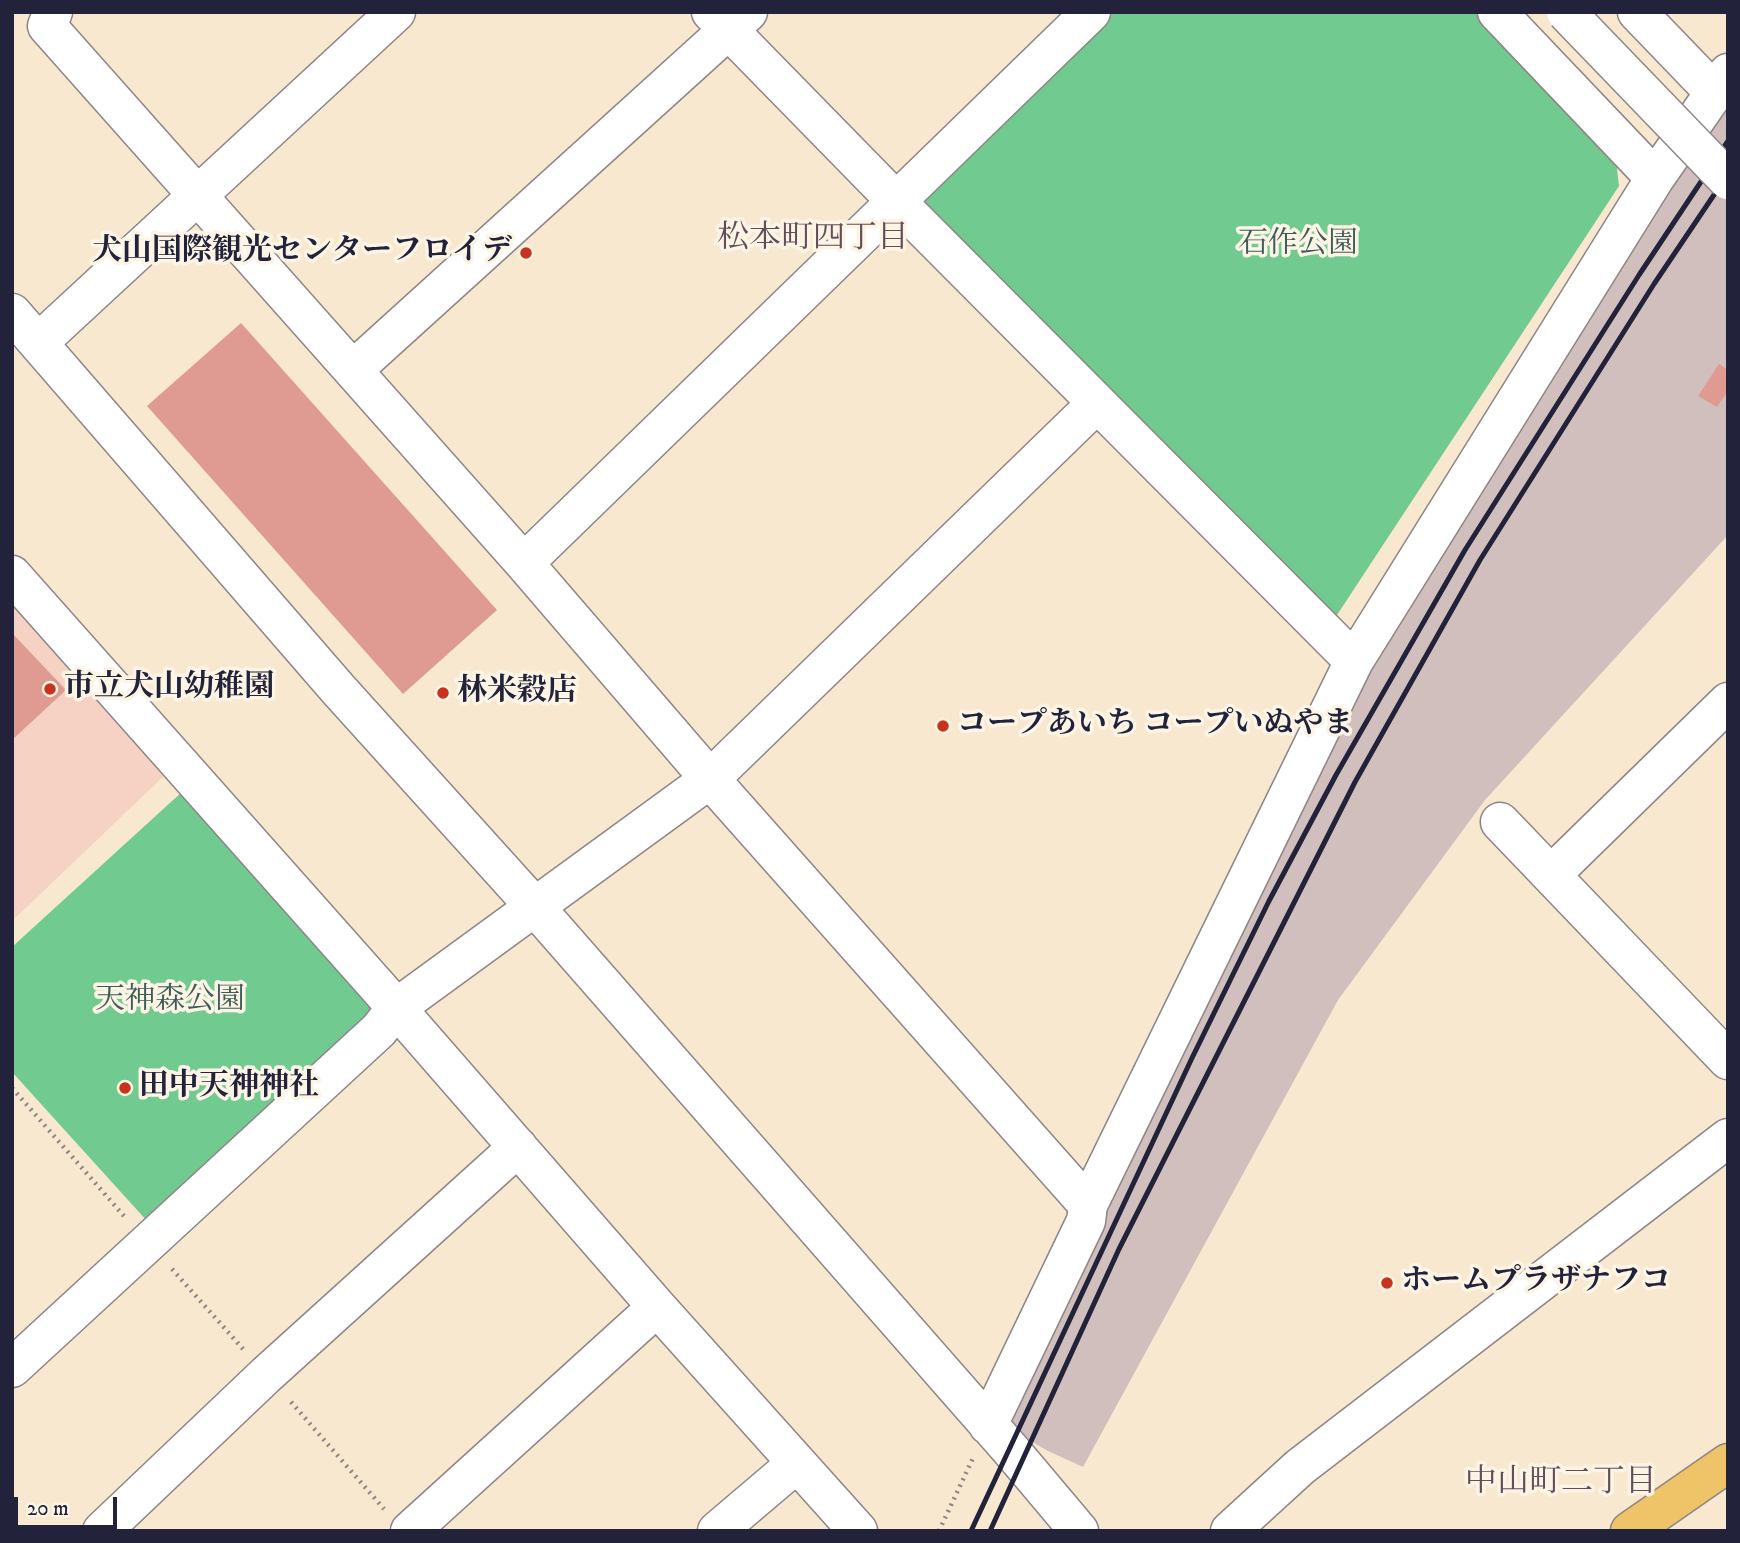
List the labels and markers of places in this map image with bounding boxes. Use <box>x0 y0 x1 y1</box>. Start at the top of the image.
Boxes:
place label: 犬山国際観光センターフロイデ <box>92 235 512 271</box>
marker: 犬山国際観光センターフロイデ <box>518 245 534 261</box>
place label: 市立犬山幼稚園 <box>64 671 274 707</box>
place label: 林米穀店 <box>457 675 577 711</box>
marker: 市立犬山幼稚園 <box>42 681 58 697</box>
marker: 林米穀店 <box>435 685 451 701</box>
place label: コープあいち コープいぬやま <box>957 708 1353 744</box>
marker: コープあいち コープいぬやま <box>935 718 951 734</box>
place label: 田中天神神社 <box>139 1070 319 1106</box>
marker: 田中天神神社 <box>117 1080 133 1096</box>
place label: ホームプラザナフコ <box>1401 1265 1671 1301</box>
marker: ホームプラザナフコ <box>1379 1275 1395 1291</box>

